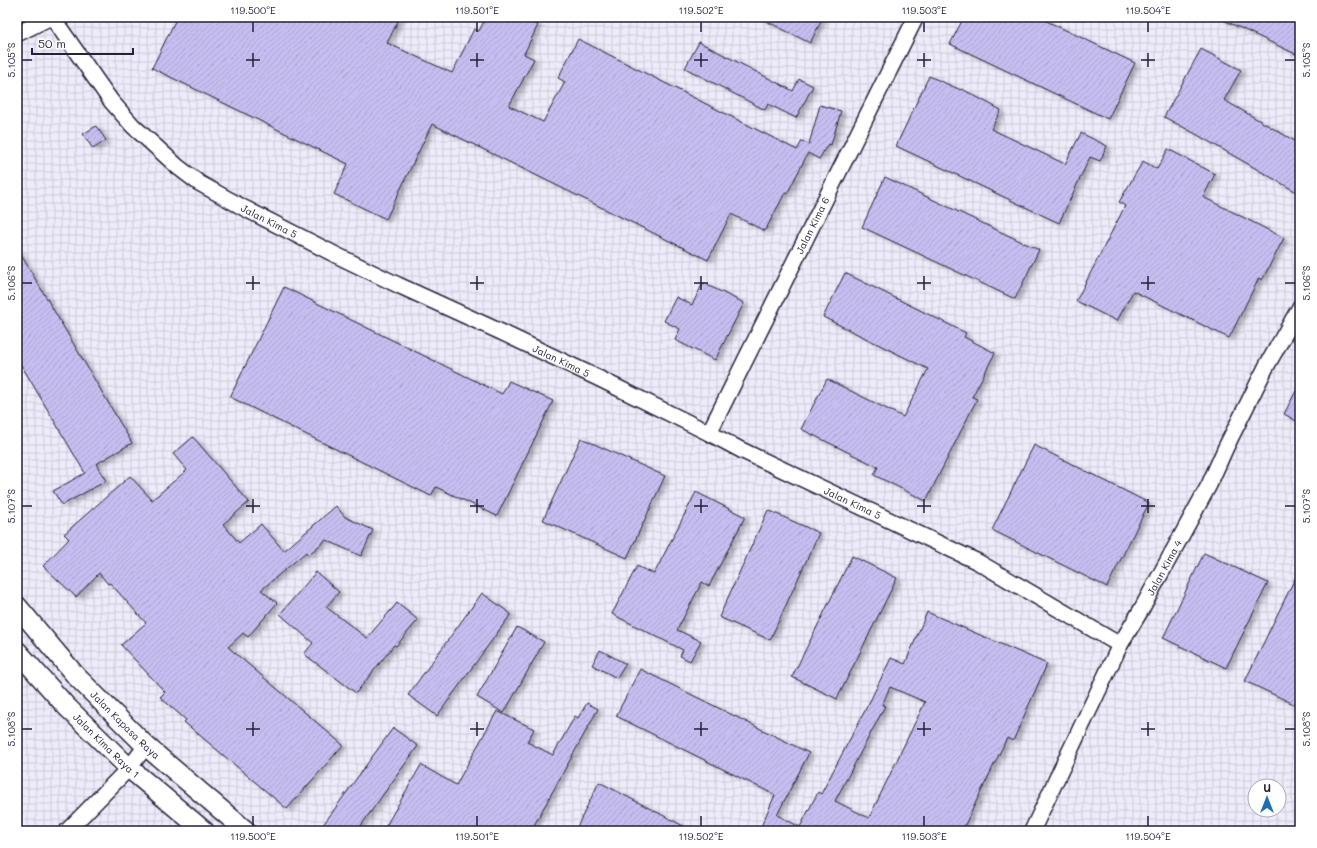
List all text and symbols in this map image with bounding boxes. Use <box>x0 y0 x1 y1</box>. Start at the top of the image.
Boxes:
text: 119.500°E <box>230 3 276 17</box>
text: 119.501°E <box>455 3 499 17</box>
text: 119.502°E <box>679 3 724 17</box>
text: 119.503°E <box>901 3 947 17</box>
text: 119.504°E <box>1125 3 1171 17</box>
scale bar <box>32 30 133 56</box>
text: 50 m <box>38 35 66 51</box>
text: 5.105°S <box>4 42 18 77</box>
text: 5.105°S <box>1299 42 1313 77</box>
street label: Jalan Kima 6 <box>792 194 832 256</box>
street label: Jalan Kima 5 <box>239 201 300 241</box>
text: 5.106°S <box>4 265 18 300</box>
text: 5.106°S <box>1299 265 1313 300</box>
street label: Jalan Kima 5 <box>531 341 592 380</box>
street label: Jalan Kima 5 <box>822 483 884 522</box>
text: 5.107°S <box>4 488 18 523</box>
text: 5.107°S <box>1299 488 1313 523</box>
street label: Jalan Kima 4 <box>1143 537 1185 598</box>
street label: Jalan Kapasa Raya <box>87 687 163 762</box>
street label: Jalan Kima Raya 1 <box>70 710 143 781</box>
text: 5.108°S <box>4 711 18 746</box>
text: 5.108°S <box>1299 711 1313 746</box>
north arrow <box>1247 778 1287 818</box>
text: U <box>1263 780 1271 795</box>
text: 119.500°E <box>230 829 276 843</box>
text: 119.501°E <box>455 829 499 843</box>
text: 119.502°E <box>679 829 724 843</box>
text: 119.503°E <box>901 829 947 843</box>
text: 119.504°E <box>1125 829 1171 843</box>

